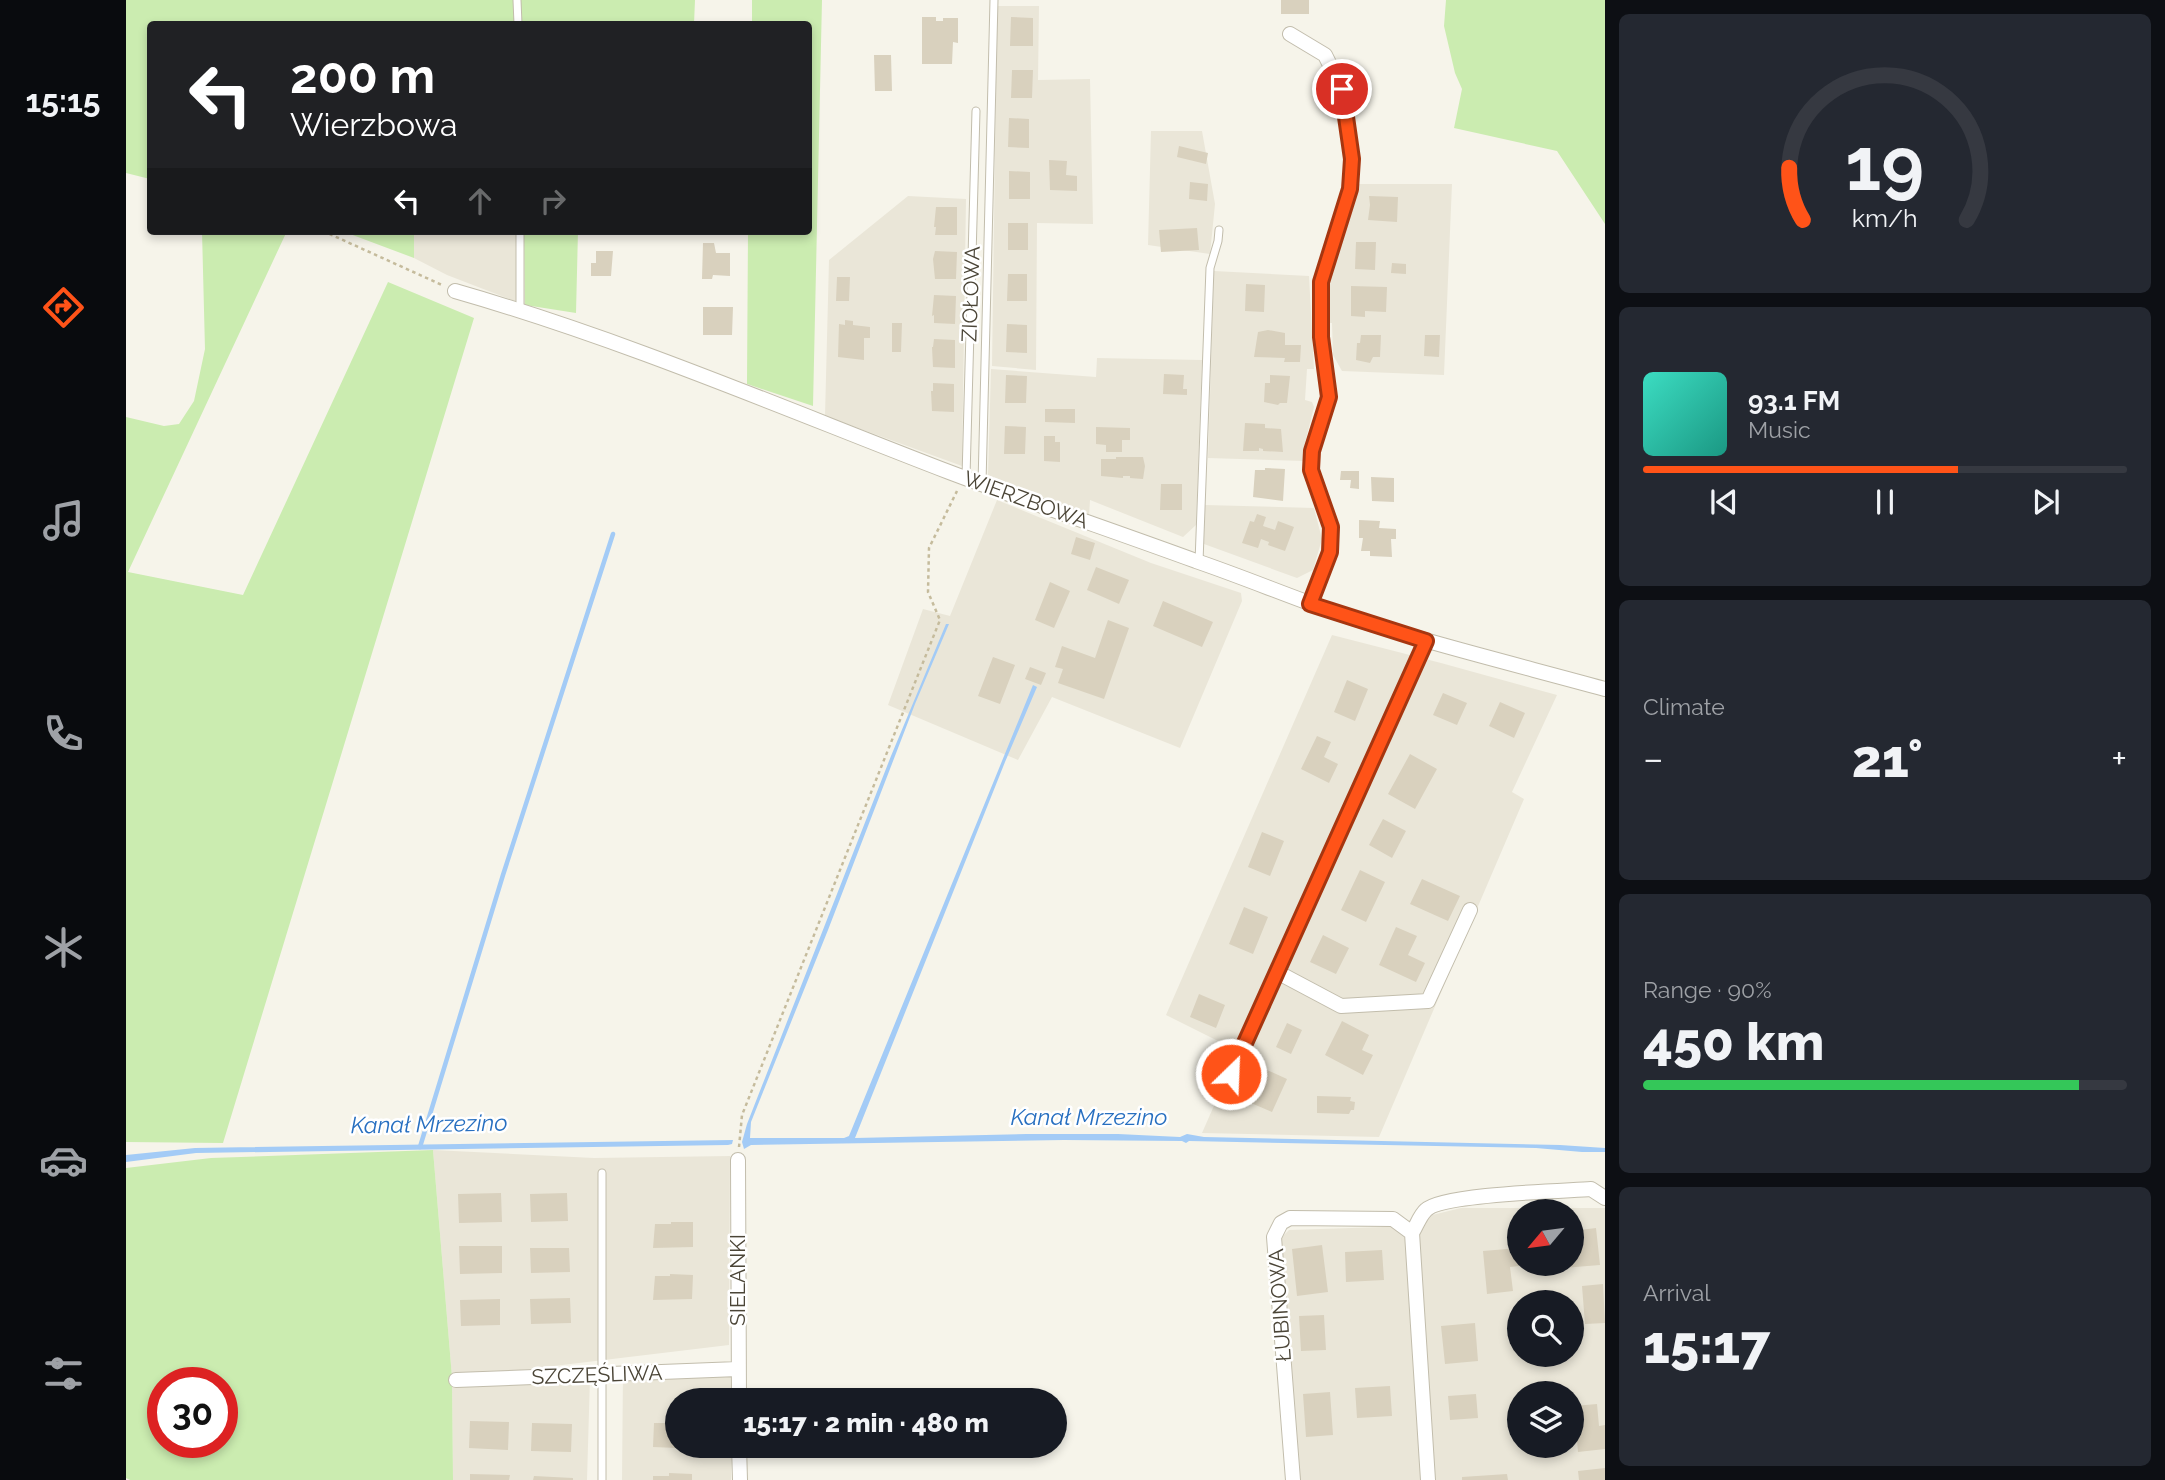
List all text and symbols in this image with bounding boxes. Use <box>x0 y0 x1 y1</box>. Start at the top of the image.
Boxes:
text: 200 m <box>290 47 435 104</box>
icon: left <box>175 49 266 140</box>
pin <box>1312 59 1372 119</box>
icon: arrive <box>1323 70 1361 108</box>
text: 15:15 <box>26 82 100 119</box>
text: Wierzbowa <box>290 106 457 143</box>
text: 19 <box>1846 122 1924 207</box>
icon: left <box>388 182 426 220</box>
icon: ahead <box>461 182 499 220</box>
icon: right <box>534 182 572 220</box>
text: km/h <box>1852 202 1918 232</box>
street label: ZIOŁOWA <box>956 246 985 342</box>
icon: directions <box>39 283 88 332</box>
text: 93.1 FM <box>1748 386 1840 416</box>
text: Music <box>1748 416 1811 443</box>
street label: WIERZBOWA <box>960 465 1092 534</box>
icon: previous <box>1705 483 1743 521</box>
icon: pause <box>1866 483 1904 521</box>
icon: next <box>2027 483 2065 521</box>
icon: music <box>39 496 88 545</box>
text: Climate <box>1643 693 1725 720</box>
icon: phone <box>39 709 88 758</box>
text: 21° <box>1852 728 1923 789</box>
text: − <box>1643 736 1663 781</box>
text: + <box>2111 736 2127 781</box>
icon: climate <box>39 923 88 972</box>
text: Range · 90% <box>1643 976 1772 1003</box>
text: 450 km <box>1643 1011 1824 1072</box>
position arrow <box>1194 1037 1268 1111</box>
water label: Kanał Mrzezino <box>1010 1103 1168 1130</box>
water label: Kanał Mrzezino <box>350 1109 508 1138</box>
icon: car <box>39 1136 88 1185</box>
north arrow <box>1507 1199 1584 1276</box>
map controls <box>1507 1199 1584 1458</box>
street label: SIELANKI <box>725 1234 750 1326</box>
street label: ŁUBINOWA <box>1263 1248 1296 1362</box>
text: Arrival <box>1643 1279 1710 1306</box>
button: search <box>1507 1290 1584 1367</box>
text: 15:17 <box>1643 1314 1770 1375</box>
icon: filters <box>39 1349 88 1398</box>
street label: SZCZĘŚLIWA <box>531 1360 663 1389</box>
speed limit sign: 30 <box>147 1367 238 1458</box>
button: layers <box>1507 1381 1584 1458</box>
text: 15:17 · 2 min · 480 m <box>743 1408 989 1438</box>

